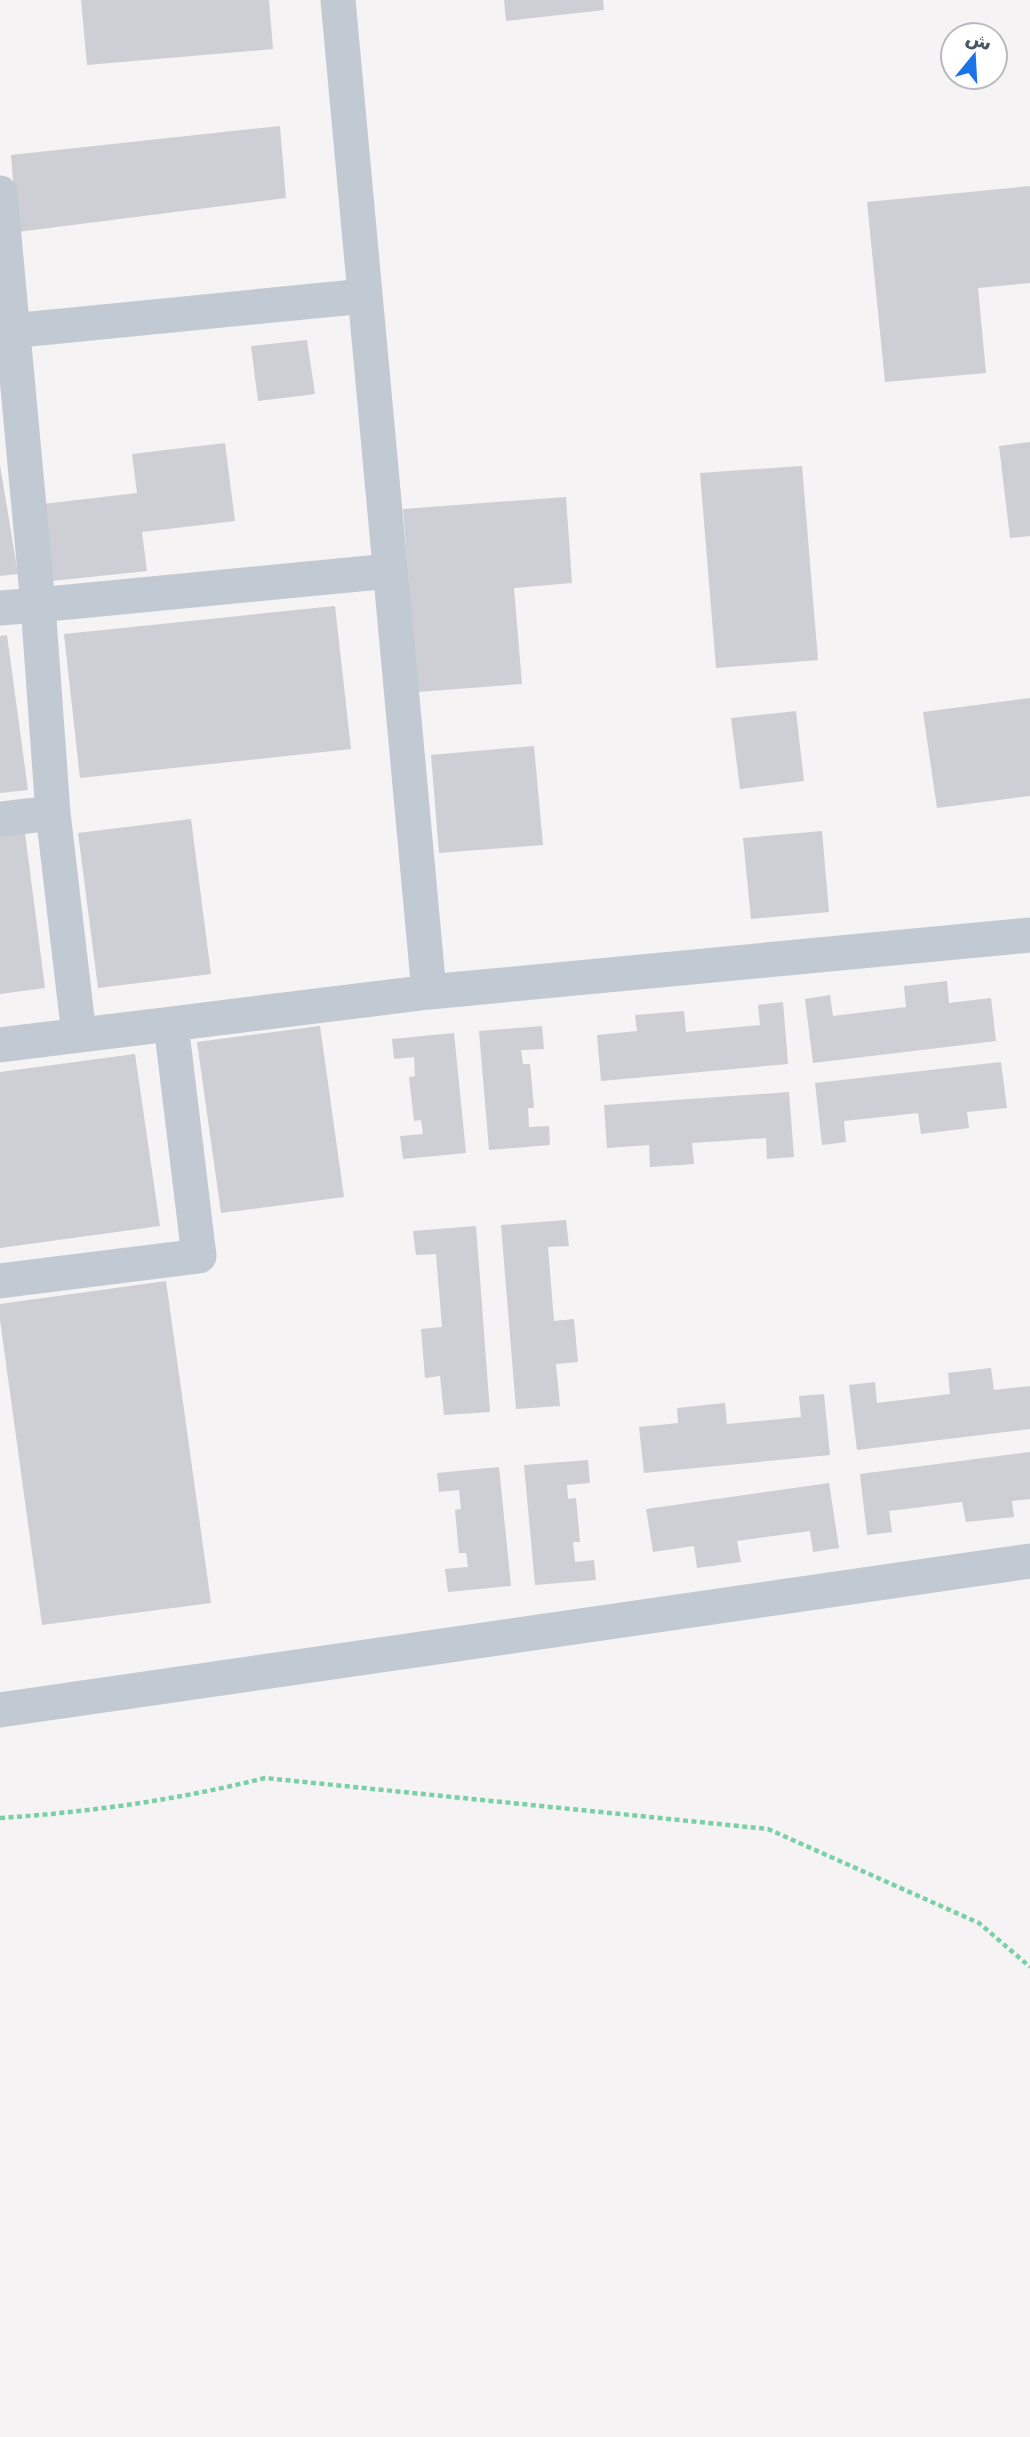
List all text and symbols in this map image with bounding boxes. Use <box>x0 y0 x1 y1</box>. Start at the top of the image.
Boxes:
north arrow <box>939 21 1009 91</box>
text: ش <box>963 25 995 55</box>

